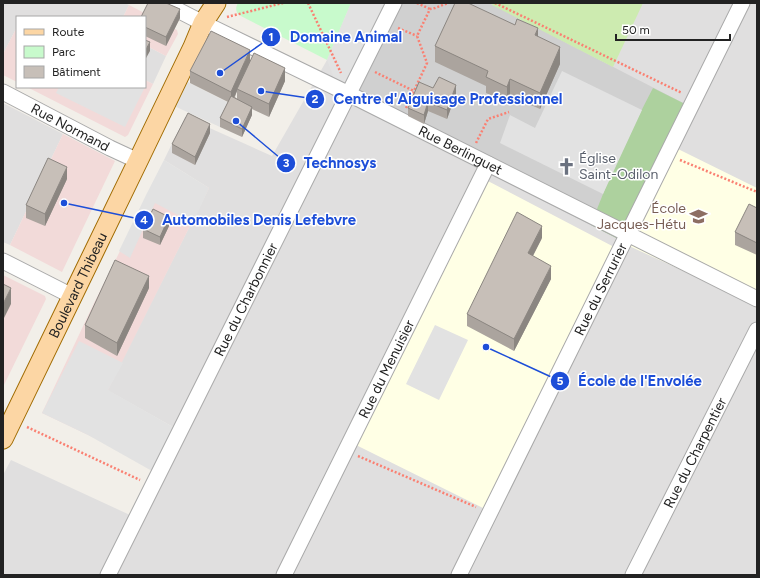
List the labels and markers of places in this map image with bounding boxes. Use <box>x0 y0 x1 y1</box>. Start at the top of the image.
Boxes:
callout: Domaine Animal <box>261 23 410 50</box>
callout: Centre d'Aiguisage Professionnel <box>305 85 570 112</box>
callout: Technosys <box>276 149 384 176</box>
place label: Église Saint-Odilon <box>579 150 658 183</box>
church icon: Église Saint-Odilon <box>556 156 576 176</box>
place label: École Jacques-Hétu <box>597 200 686 233</box>
callout: Automobiles Denis Lefebvre <box>134 206 364 233</box>
school or university icon: École Jacques-Hétu <box>689 206 709 226</box>
callout: École de l'Envolée <box>550 368 710 395</box>

